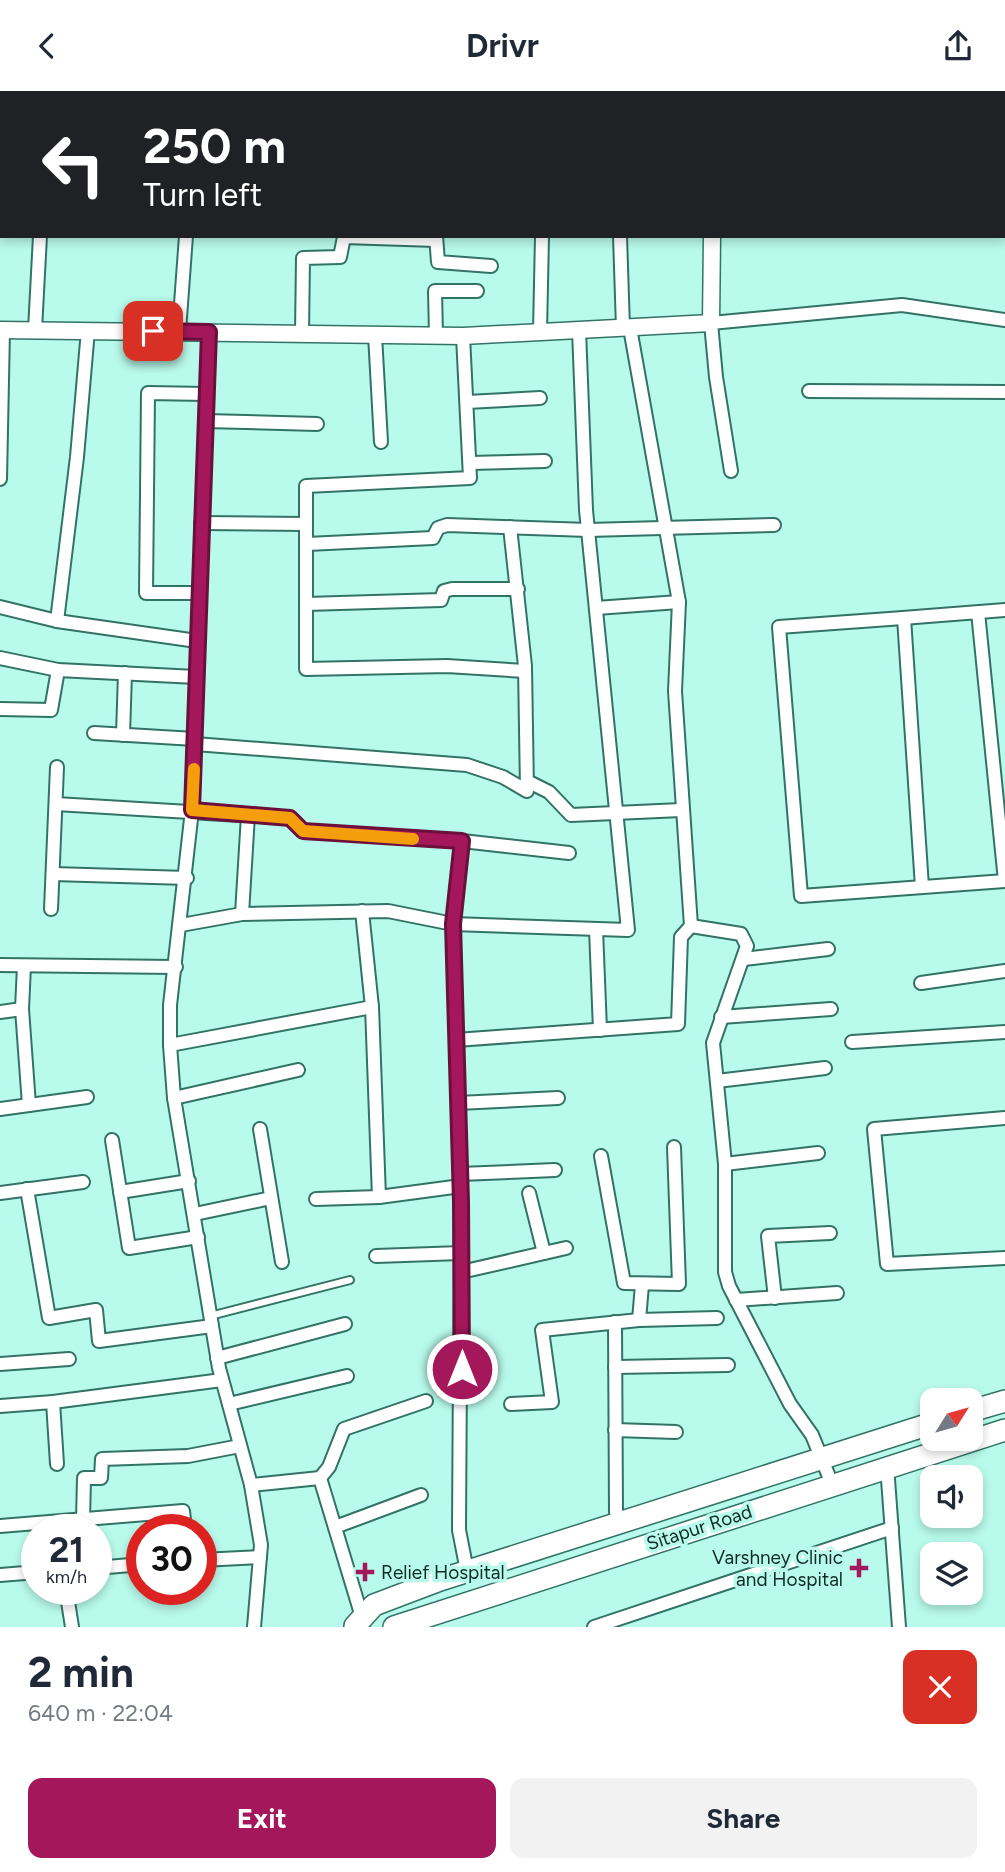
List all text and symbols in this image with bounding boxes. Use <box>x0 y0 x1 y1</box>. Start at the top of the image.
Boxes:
icon: back <box>28 27 66 65</box>
text: Drivr <box>466 27 539 65</box>
icon: share <box>939 27 977 65</box>
text: 250 m <box>143 116 286 175</box>
icon: left <box>28 119 119 210</box>
text: Turn left <box>143 176 262 214</box>
pin <box>123 301 183 361</box>
icon: arrive <box>134 312 172 350</box>
position arrow <box>425 1332 499 1406</box>
north arrow <box>920 1388 984 1451</box>
map controls <box>920 1388 983 1605</box>
button: sound <box>920 1465 983 1528</box>
street label: Sitapur Road <box>643 1500 755 1555</box>
speed limit sign: 30 <box>126 1514 217 1605</box>
text: 21 <box>49 1529 84 1571</box>
button: layers <box>920 1542 983 1605</box>
place label: Varshney Clinic and Hospital <box>712 1546 843 1591</box>
marker: Varshney Clinic and Hospital <box>849 1558 869 1578</box>
place label: Relief Hospital <box>381 1561 505 1584</box>
marker: Relief Hospital <box>355 1562 375 1582</box>
text: km/h <box>46 1566 87 1588</box>
text: 2 min <box>28 1647 134 1698</box>
button: close <box>903 1650 977 1724</box>
text: 640 m · 22:04 <box>28 1699 173 1727</box>
button: Exit <box>28 1778 496 1858</box>
button: Share <box>510 1778 977 1858</box>

